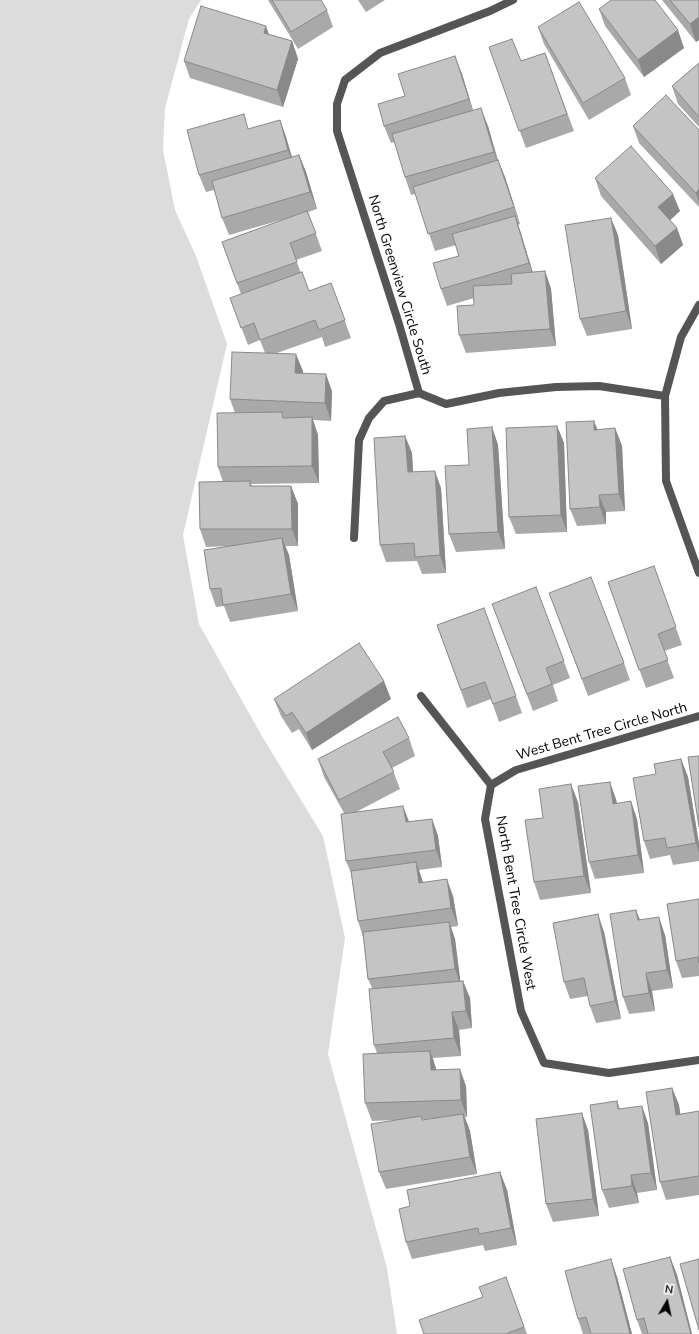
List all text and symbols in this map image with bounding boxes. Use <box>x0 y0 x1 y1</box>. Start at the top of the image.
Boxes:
street label: North Greenview Circle South <box>364 193 434 377</box>
street label: West Bent Tree Circle North <box>515 700 689 764</box>
street label: North Bent Tree Circle West <box>491 814 539 992</box>
north arrow <box>647 1282 687 1322</box>
text: N <box>664 1282 674 1298</box>

